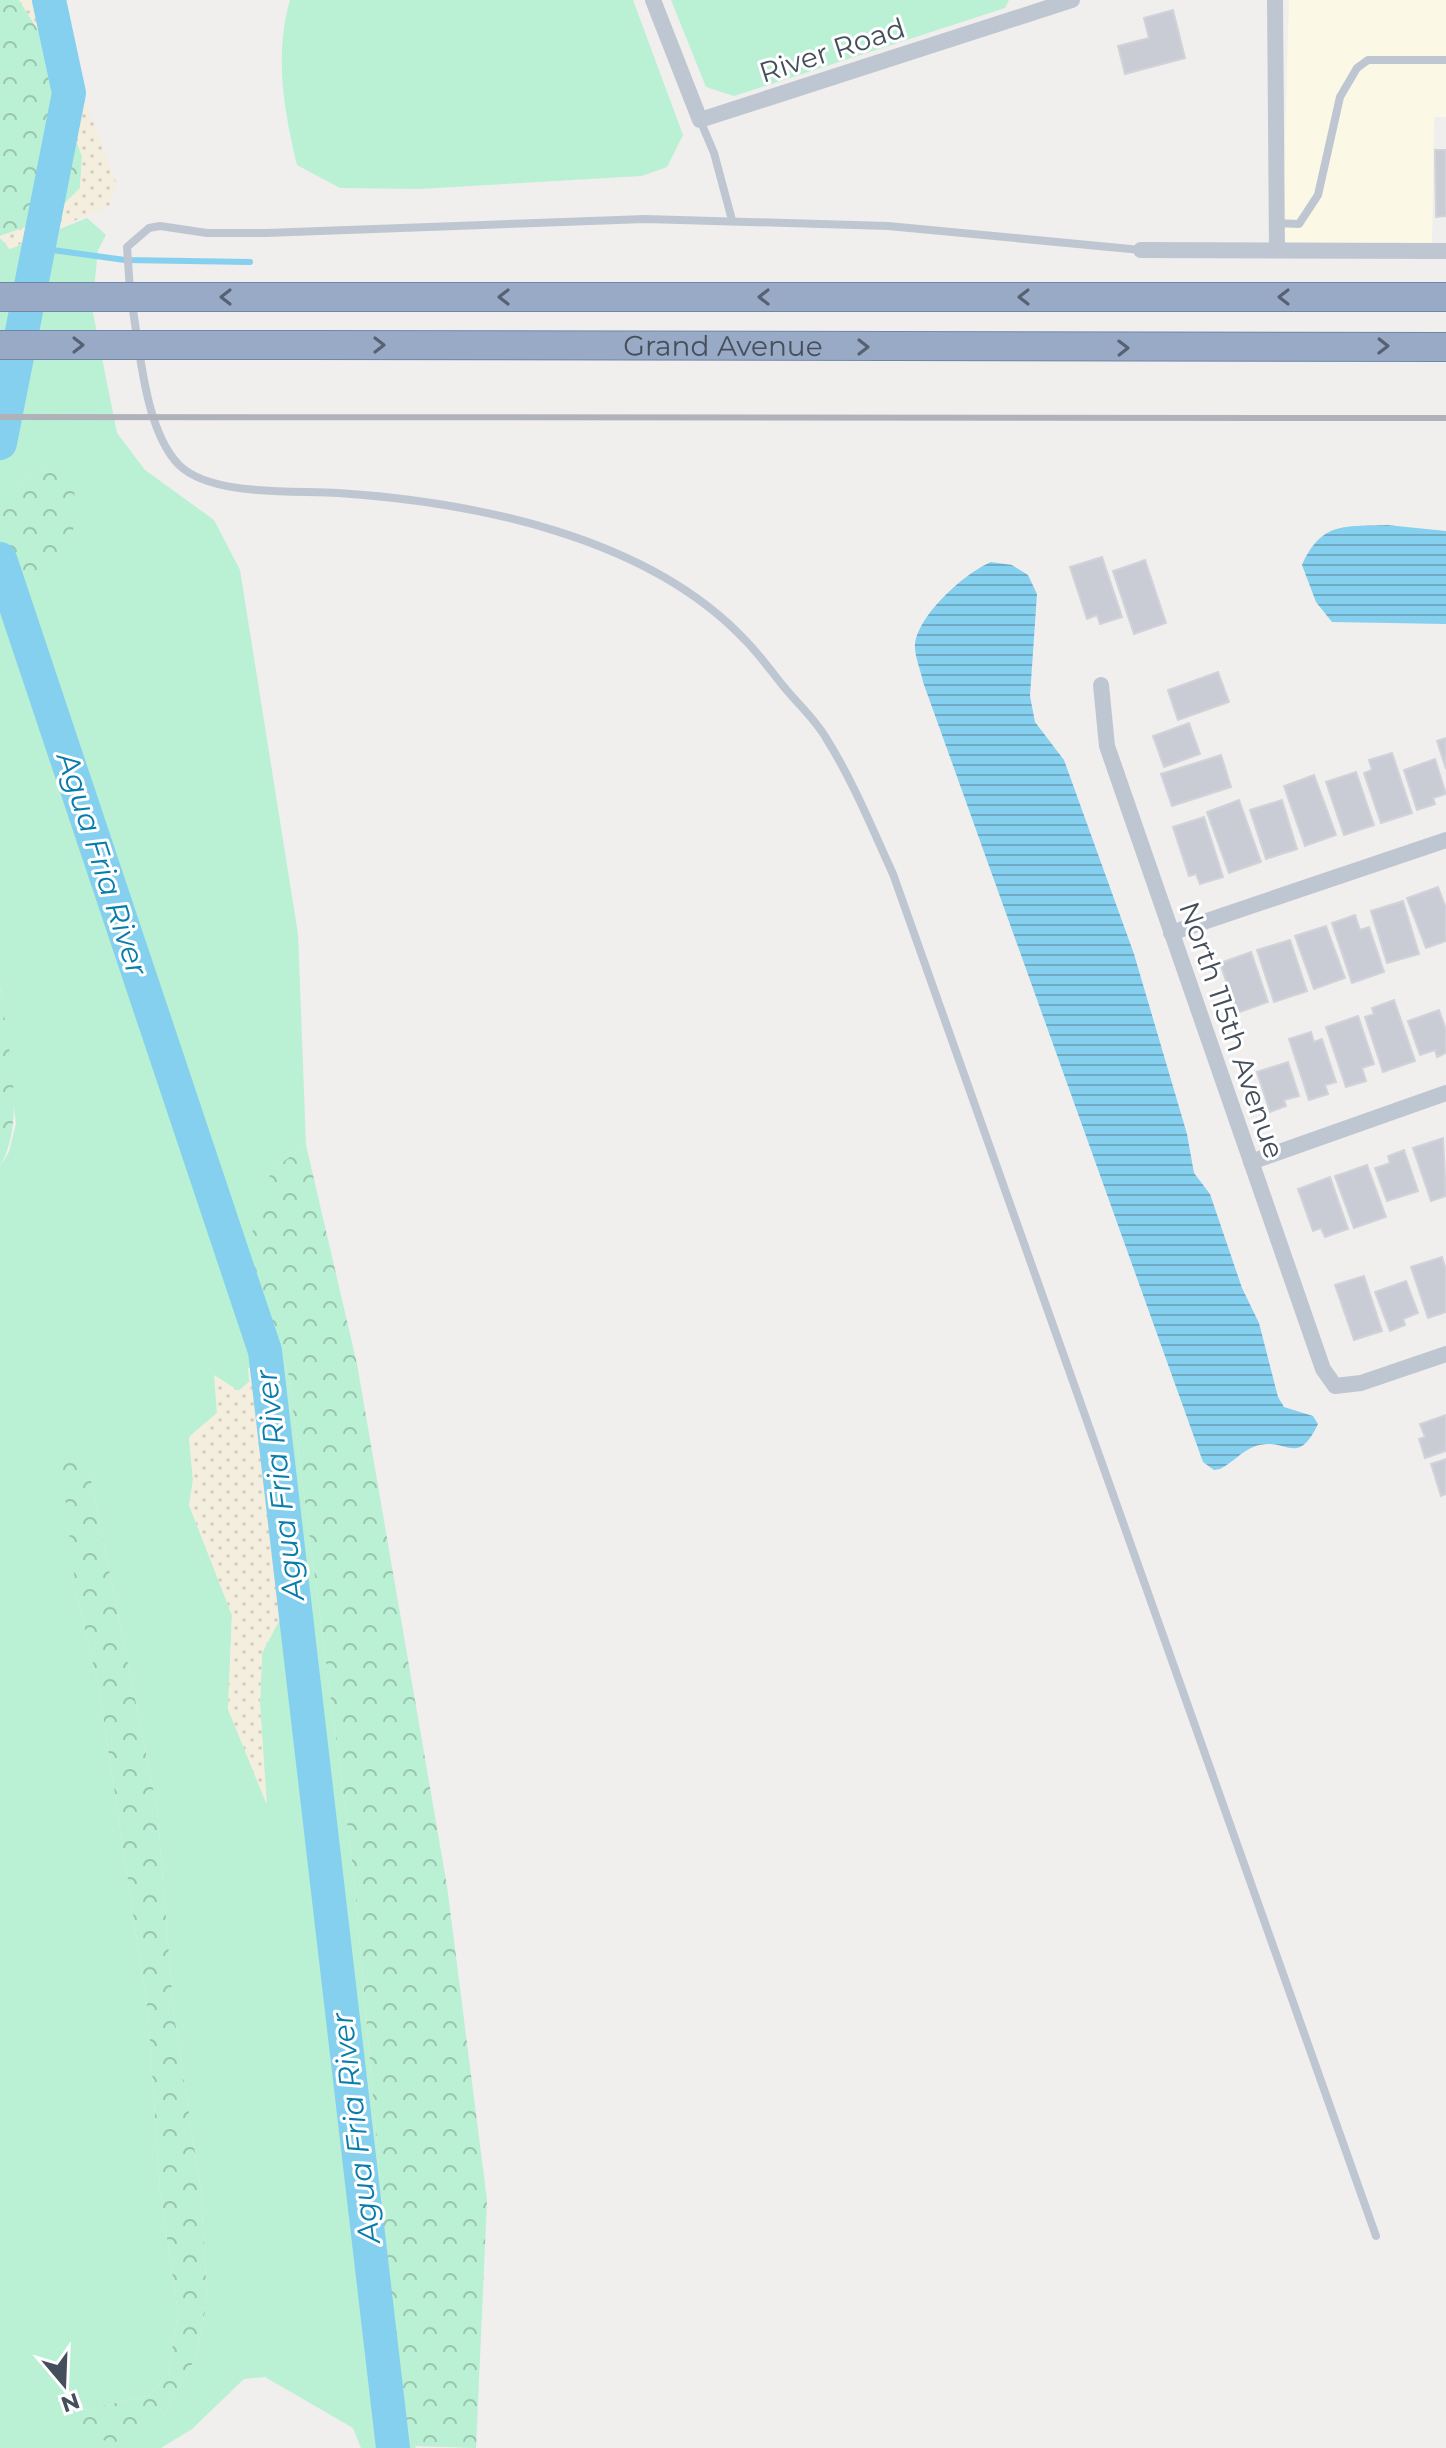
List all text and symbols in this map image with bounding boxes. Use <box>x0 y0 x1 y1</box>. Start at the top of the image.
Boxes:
street label: River Road <box>755 10 909 90</box>
one-way arrow <box>219 288 232 306</box>
one-way arrow <box>497 288 510 306</box>
one-way arrow <box>757 288 770 306</box>
one-way arrow <box>1017 288 1030 306</box>
one-way arrow <box>1277 288 1290 306</box>
street label: Grand Avenue <box>623 329 823 363</box>
one-way arrow <box>72 336 85 354</box>
one-way arrow <box>373 336 386 354</box>
one-way arrow <box>1377 337 1390 355</box>
one-way arrow <box>857 338 870 356</box>
one-way arrow <box>1117 339 1130 357</box>
water label: Agua Fria River <box>48 746 156 981</box>
street label: North 115th Avenue <box>1172 897 1292 1163</box>
water label: Agua Fria River <box>247 1366 312 1605</box>
water label: Agua Fria River <box>323 2009 388 2248</box>
north arrow <box>24 2344 104 2424</box>
text: N <box>58 2387 83 2418</box>

